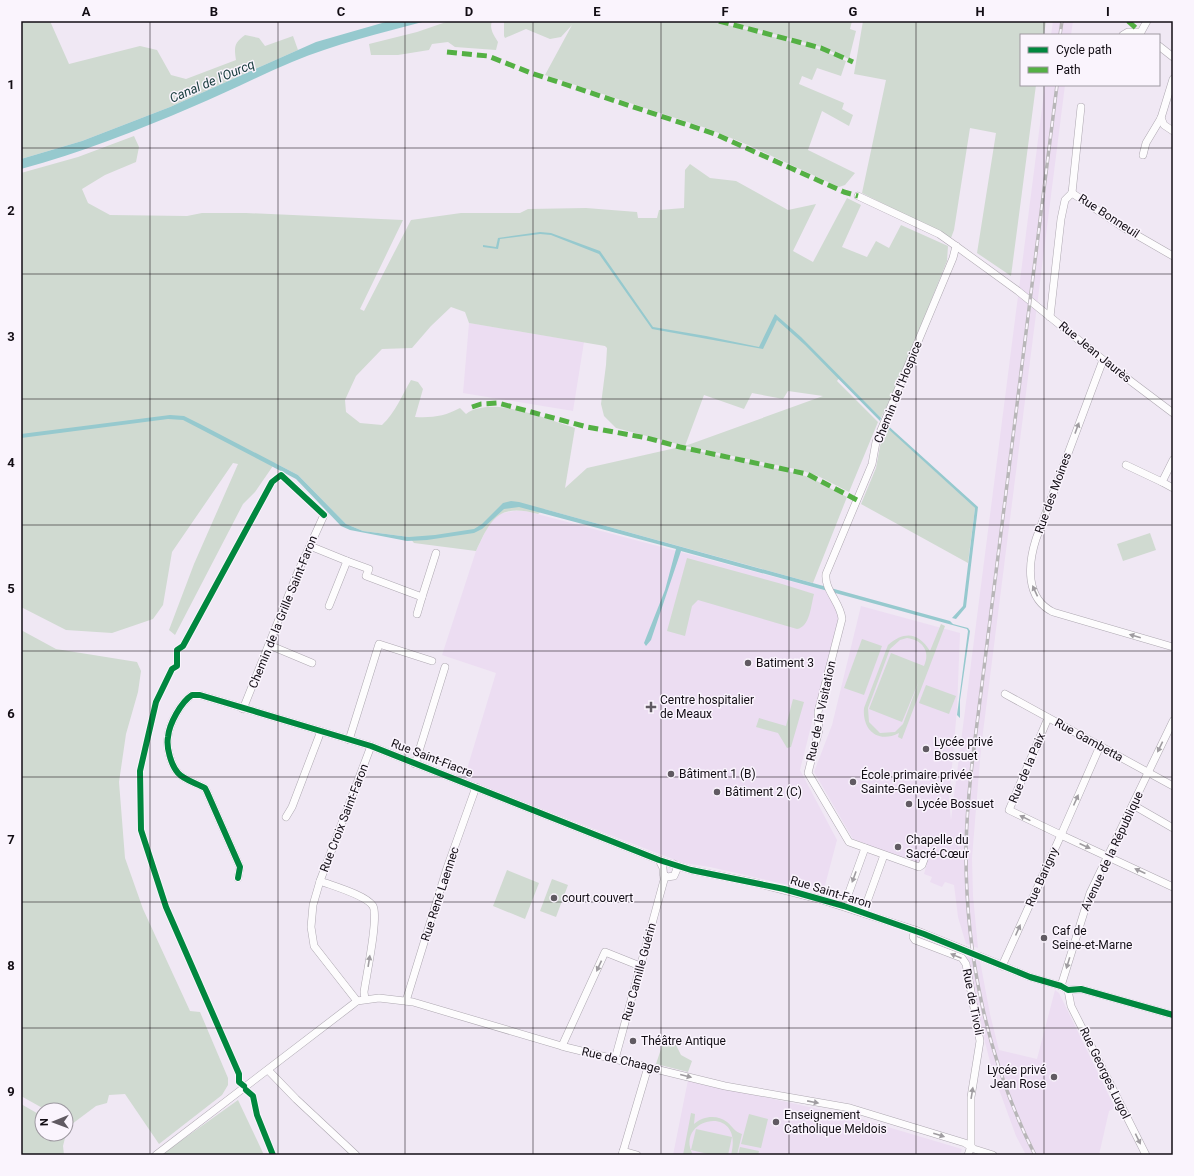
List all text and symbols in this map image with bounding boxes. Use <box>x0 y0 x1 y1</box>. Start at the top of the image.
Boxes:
text: A <box>82 4 91 19</box>
text: B <box>210 4 218 19</box>
text: C <box>337 4 346 19</box>
text: D <box>465 4 473 19</box>
text: E <box>593 4 601 19</box>
text: F <box>721 4 729 19</box>
text: G <box>849 4 858 19</box>
text: H <box>975 4 985 19</box>
text: I <box>1106 4 1110 19</box>
legend <box>1020 34 1160 86</box>
text: Cycle path <box>1056 43 1112 57</box>
water label: Canal de l'Ourcq <box>167 56 257 106</box>
text: Path <box>1056 63 1081 77</box>
text: 1 <box>7 77 15 92</box>
street label: Rue Bonneuil <box>1076 191 1142 241</box>
text: 2 <box>7 203 15 218</box>
street label: Rue Jean Jaurès <box>1056 319 1134 385</box>
text: 3 <box>7 329 15 344</box>
street label: Chemin de l'Hospice <box>871 339 925 445</box>
one-way arrow <box>1075 422 1081 434</box>
street label: Rue des Moines <box>1032 451 1074 535</box>
text: 4 <box>7 455 15 470</box>
street label: Chemin de la Grille Saint-Faron <box>246 534 320 690</box>
text: 5 <box>7 581 15 596</box>
one-way arrow <box>1032 585 1038 597</box>
one-way arrow <box>1129 633 1142 639</box>
place label: Batiment 3 <box>756 656 814 670</box>
marker: Batiment 3 <box>743 658 753 668</box>
street label: Rue de la Visitation <box>804 659 838 763</box>
place label: Centre hospitalier de Meaux <box>660 693 754 721</box>
marker: Centre hospitalier de Meaux <box>645 701 657 713</box>
text: 6 <box>7 706 15 721</box>
street label: Rue Gambetta <box>1052 715 1126 765</box>
street label: Rue de la Paix <box>1006 731 1048 805</box>
place label: Lycée privé Bossuet <box>934 735 993 763</box>
street label: Rue Saint-Fiacre <box>389 736 475 780</box>
one-way arrow <box>1157 741 1164 753</box>
marker: Lycée privé Bossuet <box>921 744 931 754</box>
street label: Rue Croix Saint-Faron <box>317 762 371 874</box>
place label: Bâtiment 1 (B) <box>679 767 756 781</box>
place label: École primaire privée Sainte-Geneviève <box>861 767 972 796</box>
marker: Bâtiment 1 (B) <box>666 769 676 779</box>
marker: École primaire privée Sainte-Geneviève <box>848 777 858 787</box>
place label: Bâtiment 2 (C) <box>725 785 802 799</box>
marker: Bâtiment 2 (C) <box>712 787 722 797</box>
street label: Avenue de la République <box>1078 789 1146 913</box>
one-way arrow <box>1074 793 1080 805</box>
place label: Lycée Bossuet <box>917 797 994 811</box>
marker: Lycée Bossuet <box>904 799 914 809</box>
one-way arrow <box>1020 815 1031 821</box>
text: 7 <box>7 832 15 847</box>
place label: Chapelle du Sacré-Cœur <box>906 833 969 861</box>
marker: Chapelle du Sacré-Cœur <box>893 842 903 852</box>
one-way arrow <box>1079 843 1090 849</box>
street label: Rue René Laennec <box>418 845 462 943</box>
street label: Rue Barigny <box>1023 845 1061 909</box>
one-way arrow <box>1134 868 1146 874</box>
one-way arrow <box>851 872 857 884</box>
street label: Rue Saint-Faron <box>789 873 873 911</box>
place label: court couvert <box>562 891 633 905</box>
marker: court couvert <box>549 893 559 903</box>
street label: Rue Camille Guérin <box>619 921 659 1023</box>
one-way arrow <box>1015 924 1022 936</box>
place label: Caf de Seine-et-Marne <box>1052 924 1132 952</box>
marker: Caf de Seine-et-Marne <box>1039 933 1049 943</box>
one-way arrow <box>951 953 962 959</box>
one-way arrow <box>366 955 372 967</box>
one-way arrow <box>1064 957 1070 969</box>
text: 8 <box>7 958 15 973</box>
one-way arrow <box>596 961 602 972</box>
street label: Rue de Tivoli <box>960 967 986 1037</box>
street label: Rue Georges Lugol <box>1077 1025 1133 1121</box>
place label: Théâtre Antique <box>641 1034 726 1048</box>
marker: Théâtre Antique <box>628 1036 638 1046</box>
street label: Rue de Chaage <box>580 1044 662 1076</box>
place label: Lycée privé Jean Rose <box>987 1063 1046 1091</box>
marker: Lycée privé Jean Rose <box>1049 1072 1059 1082</box>
one-way arrow <box>680 1073 692 1079</box>
text: 9 <box>7 1084 15 1099</box>
one-way arrow <box>969 1087 975 1099</box>
one-way arrow <box>807 1099 819 1105</box>
north arrow <box>34 1102 74 1142</box>
place label: Enseignement Catholique Meldois <box>784 1108 887 1136</box>
marker: Enseignement Catholique Meldois <box>771 1117 781 1127</box>
text: N <box>38 1118 51 1126</box>
one-way arrow <box>933 1132 945 1138</box>
one-way arrow <box>1135 1133 1141 1145</box>

